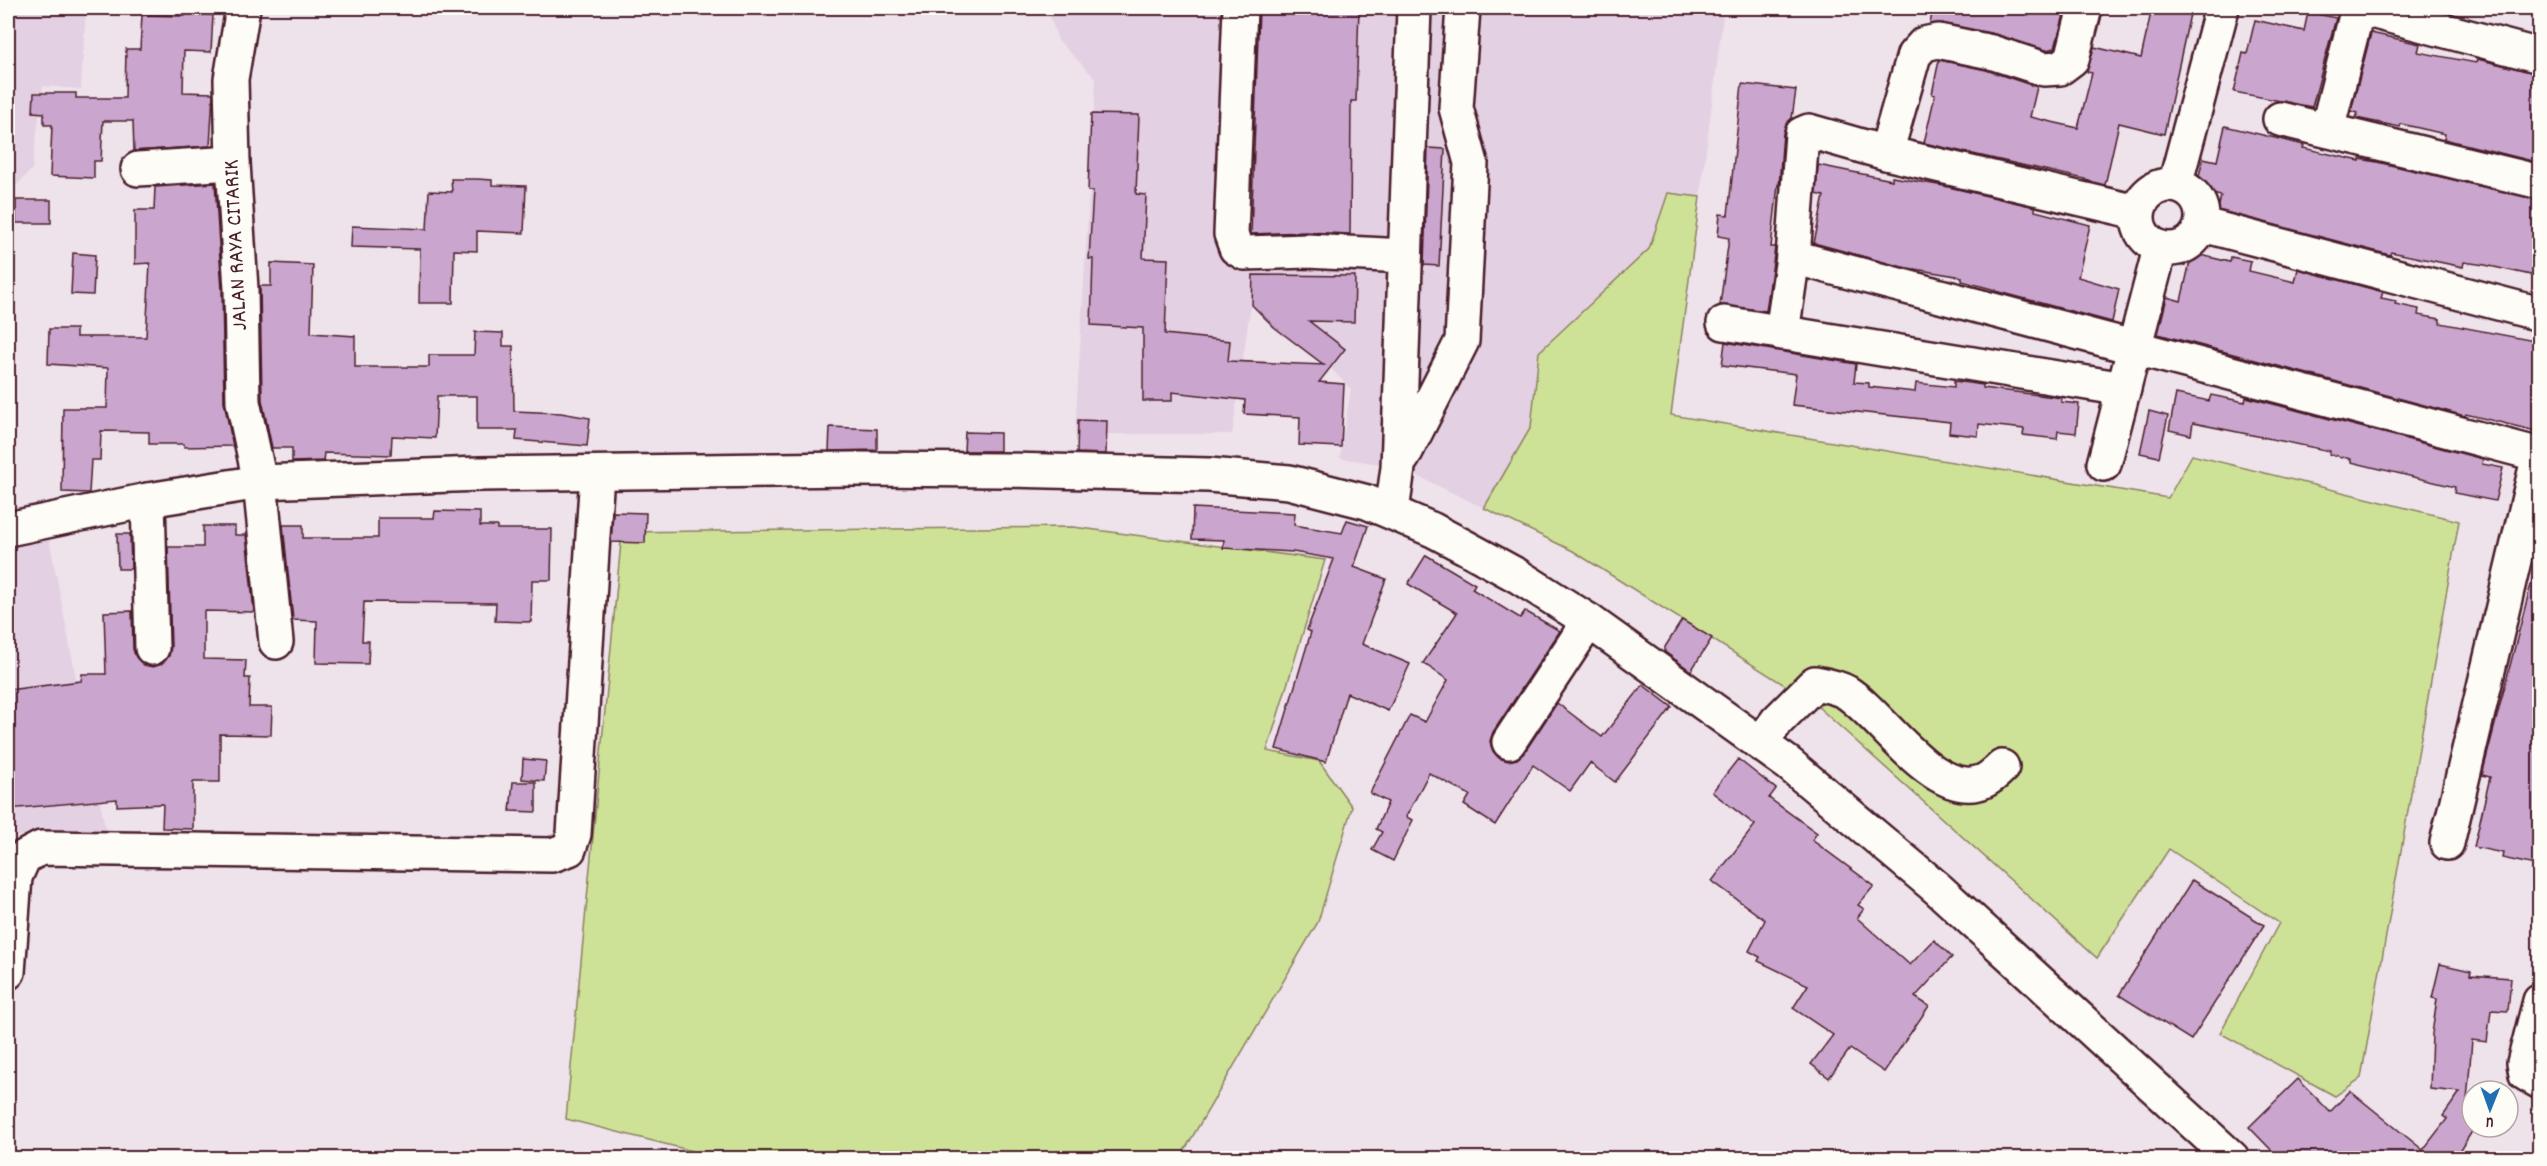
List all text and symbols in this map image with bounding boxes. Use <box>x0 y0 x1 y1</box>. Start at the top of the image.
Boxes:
street label: JALAN RAYA CITARIK <box>217 159 257 331</box>
north arrow <box>2460 1079 2520 1139</box>
text: U <box>2485 1110 2494 1133</box>

